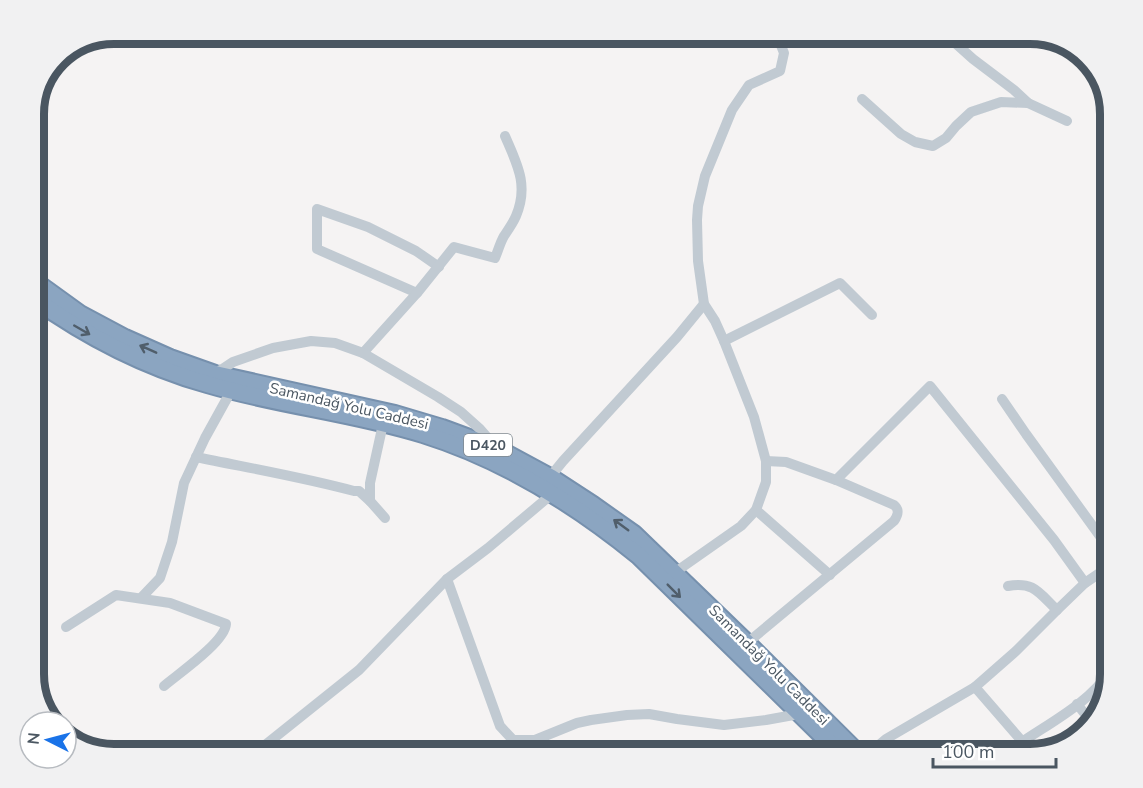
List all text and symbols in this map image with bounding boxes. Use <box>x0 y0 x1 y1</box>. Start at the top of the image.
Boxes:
one-way arrow <box>73 324 90 336</box>
one-way arrow <box>139 342 157 353</box>
street label: Samandağ Yolu Caddesi <box>268 378 430 434</box>
road number: D420 <box>464 434 512 456</box>
one-way arrow <box>614 519 630 531</box>
one-way arrow <box>666 583 681 598</box>
street label: Samandağ Yolu Caddesi <box>704 600 834 730</box>
north arrow <box>18 710 78 770</box>
text: N <box>23 731 46 746</box>
scale bar <box>933 731 1056 769</box>
text: 100 m <box>942 740 994 764</box>

